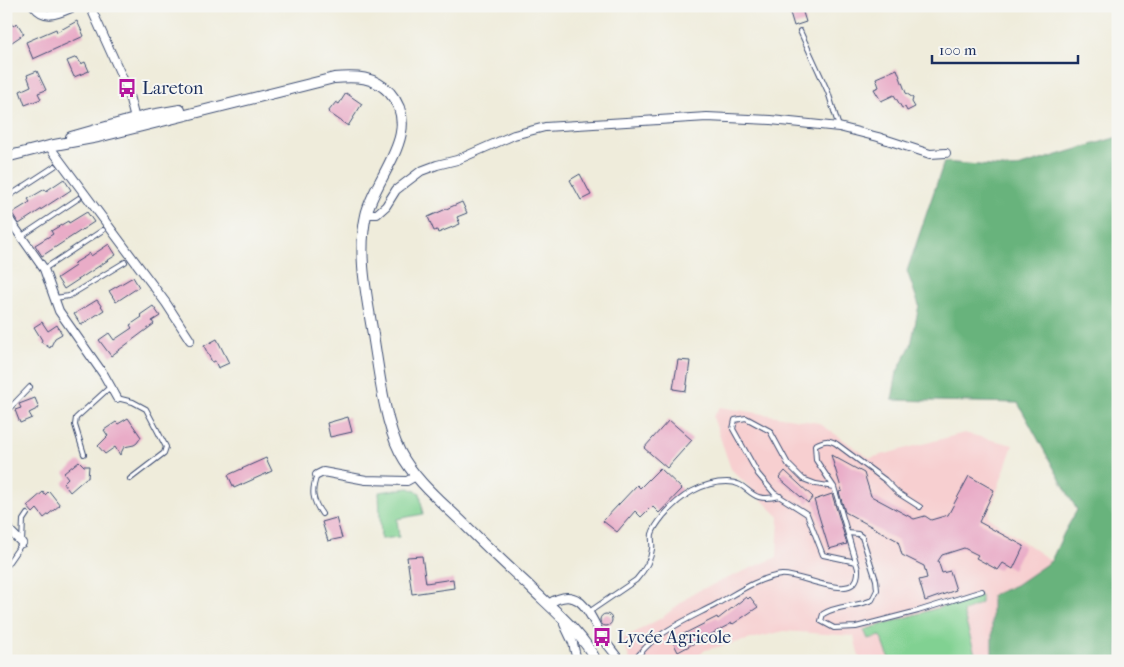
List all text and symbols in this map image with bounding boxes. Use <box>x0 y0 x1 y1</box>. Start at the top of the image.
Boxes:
scale bar <box>932 32 1078 64</box>
text: 100 m <box>939 41 977 59</box>
bus stop icon: Lareton <box>116 77 138 99</box>
place label: Lareton <box>142 78 204 99</box>
bus stop icon: Lycée Agricole <box>591 626 613 648</box>
place label: Lycée Agricole <box>617 627 731 648</box>

